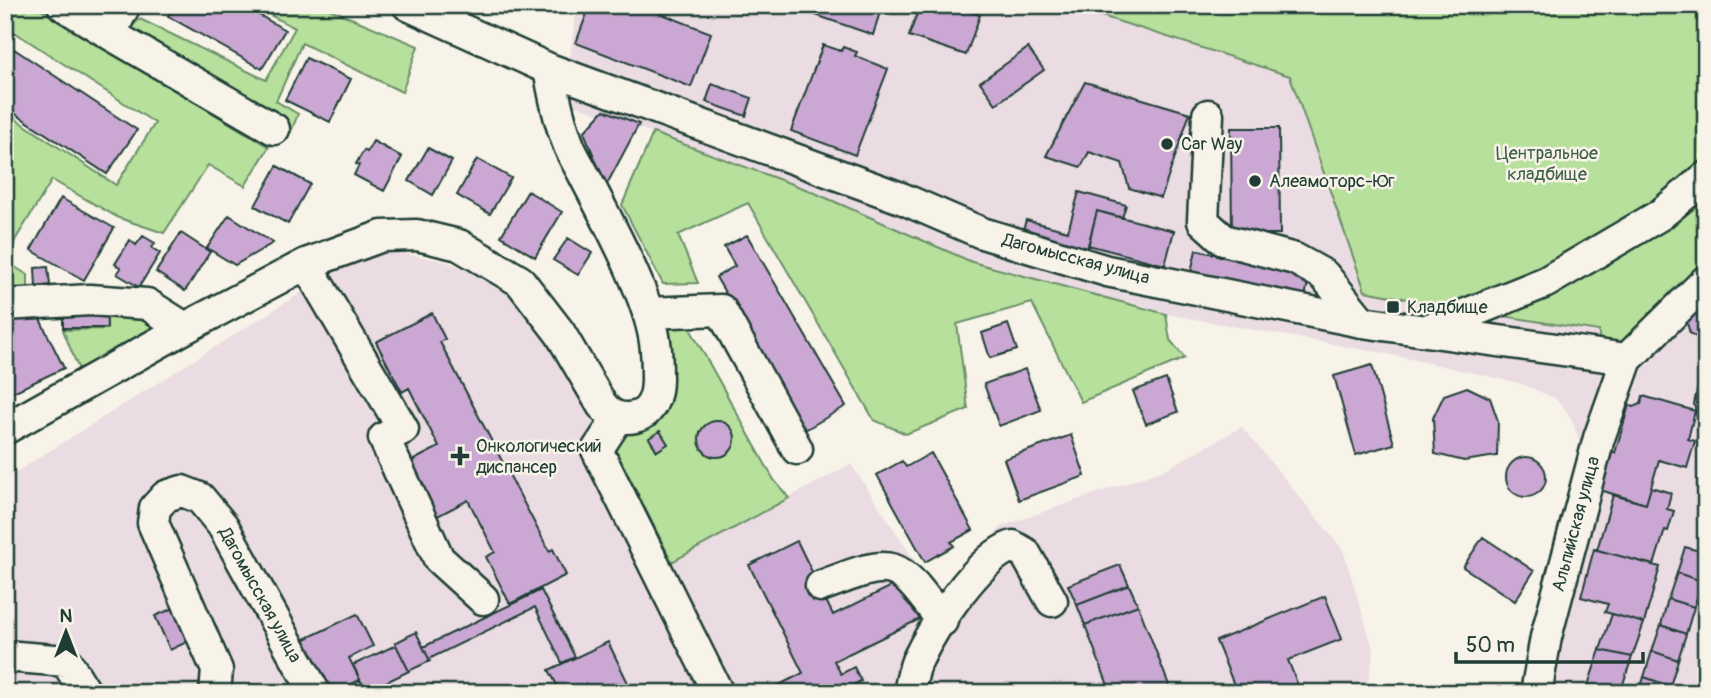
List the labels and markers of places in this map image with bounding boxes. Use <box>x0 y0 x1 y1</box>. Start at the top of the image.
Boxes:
place label: Car Way <box>1181 133 1243 156</box>
marker: Car Way <box>1159 136 1175 152</box>
place label: Алеамоторс-Юг <box>1269 170 1395 193</box>
marker: Алеамоторс-Юг <box>1247 173 1263 189</box>
place label: Кладбище <box>1407 296 1488 319</box>
marker: Кладбище <box>1385 299 1401 315</box>
place label: Онкологический диспансер <box>476 435 602 479</box>
marker: Онкологический диспансер <box>450 446 470 466</box>

